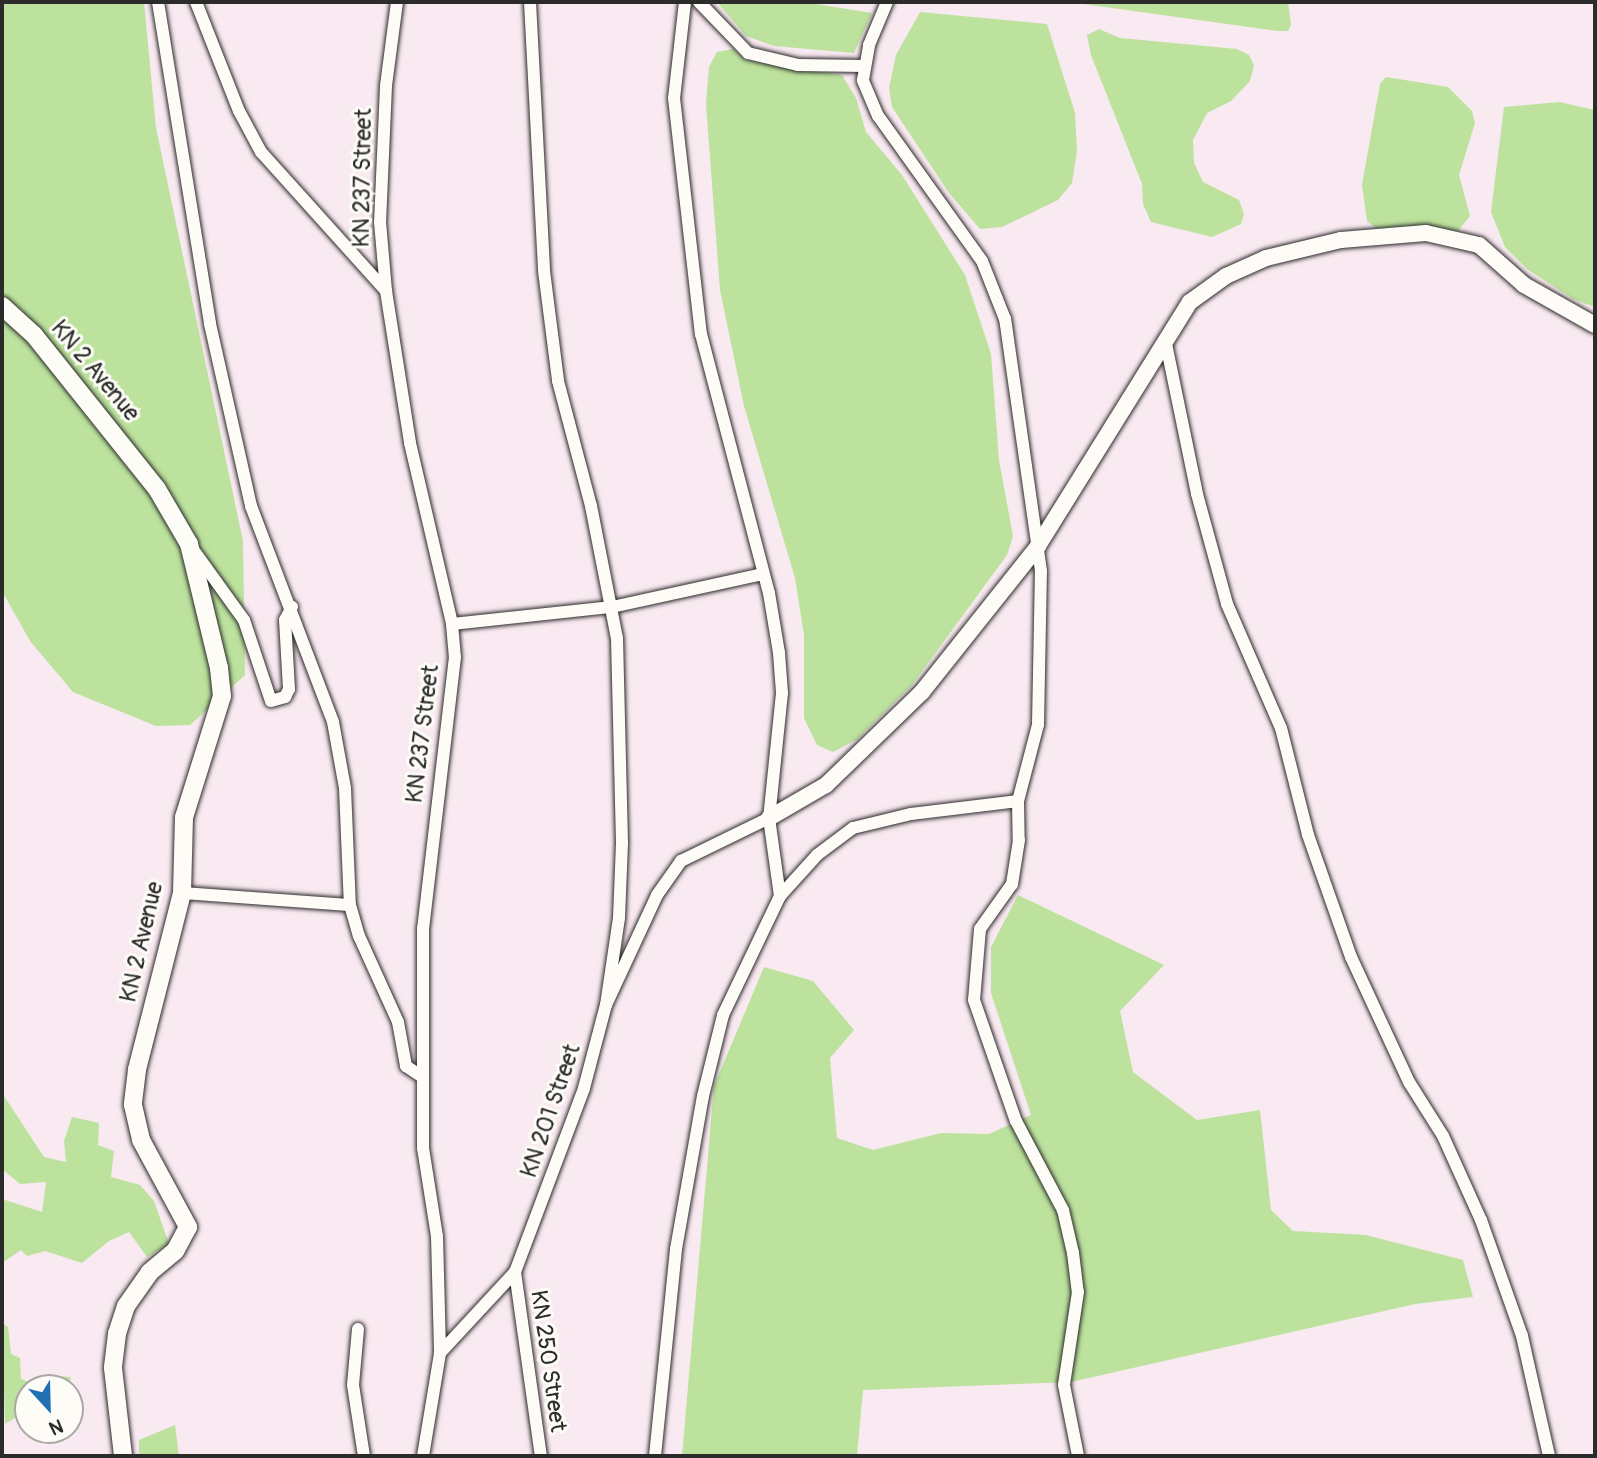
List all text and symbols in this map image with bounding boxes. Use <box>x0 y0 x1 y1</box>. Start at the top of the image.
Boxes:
street label: KN 237 Street <box>348 108 378 248</box>
street label: KN 2 Avenue <box>45 315 145 427</box>
street label: KN 237 Street <box>401 663 445 805</box>
street label: KN 2 Avenue <box>115 879 169 1005</box>
street label: KN 201 Street <box>515 1041 587 1181</box>
street label: KN 250 Street <box>524 1288 572 1434</box>
north arrow <box>14 1374 84 1444</box>
text: N <box>46 1413 67 1440</box>

